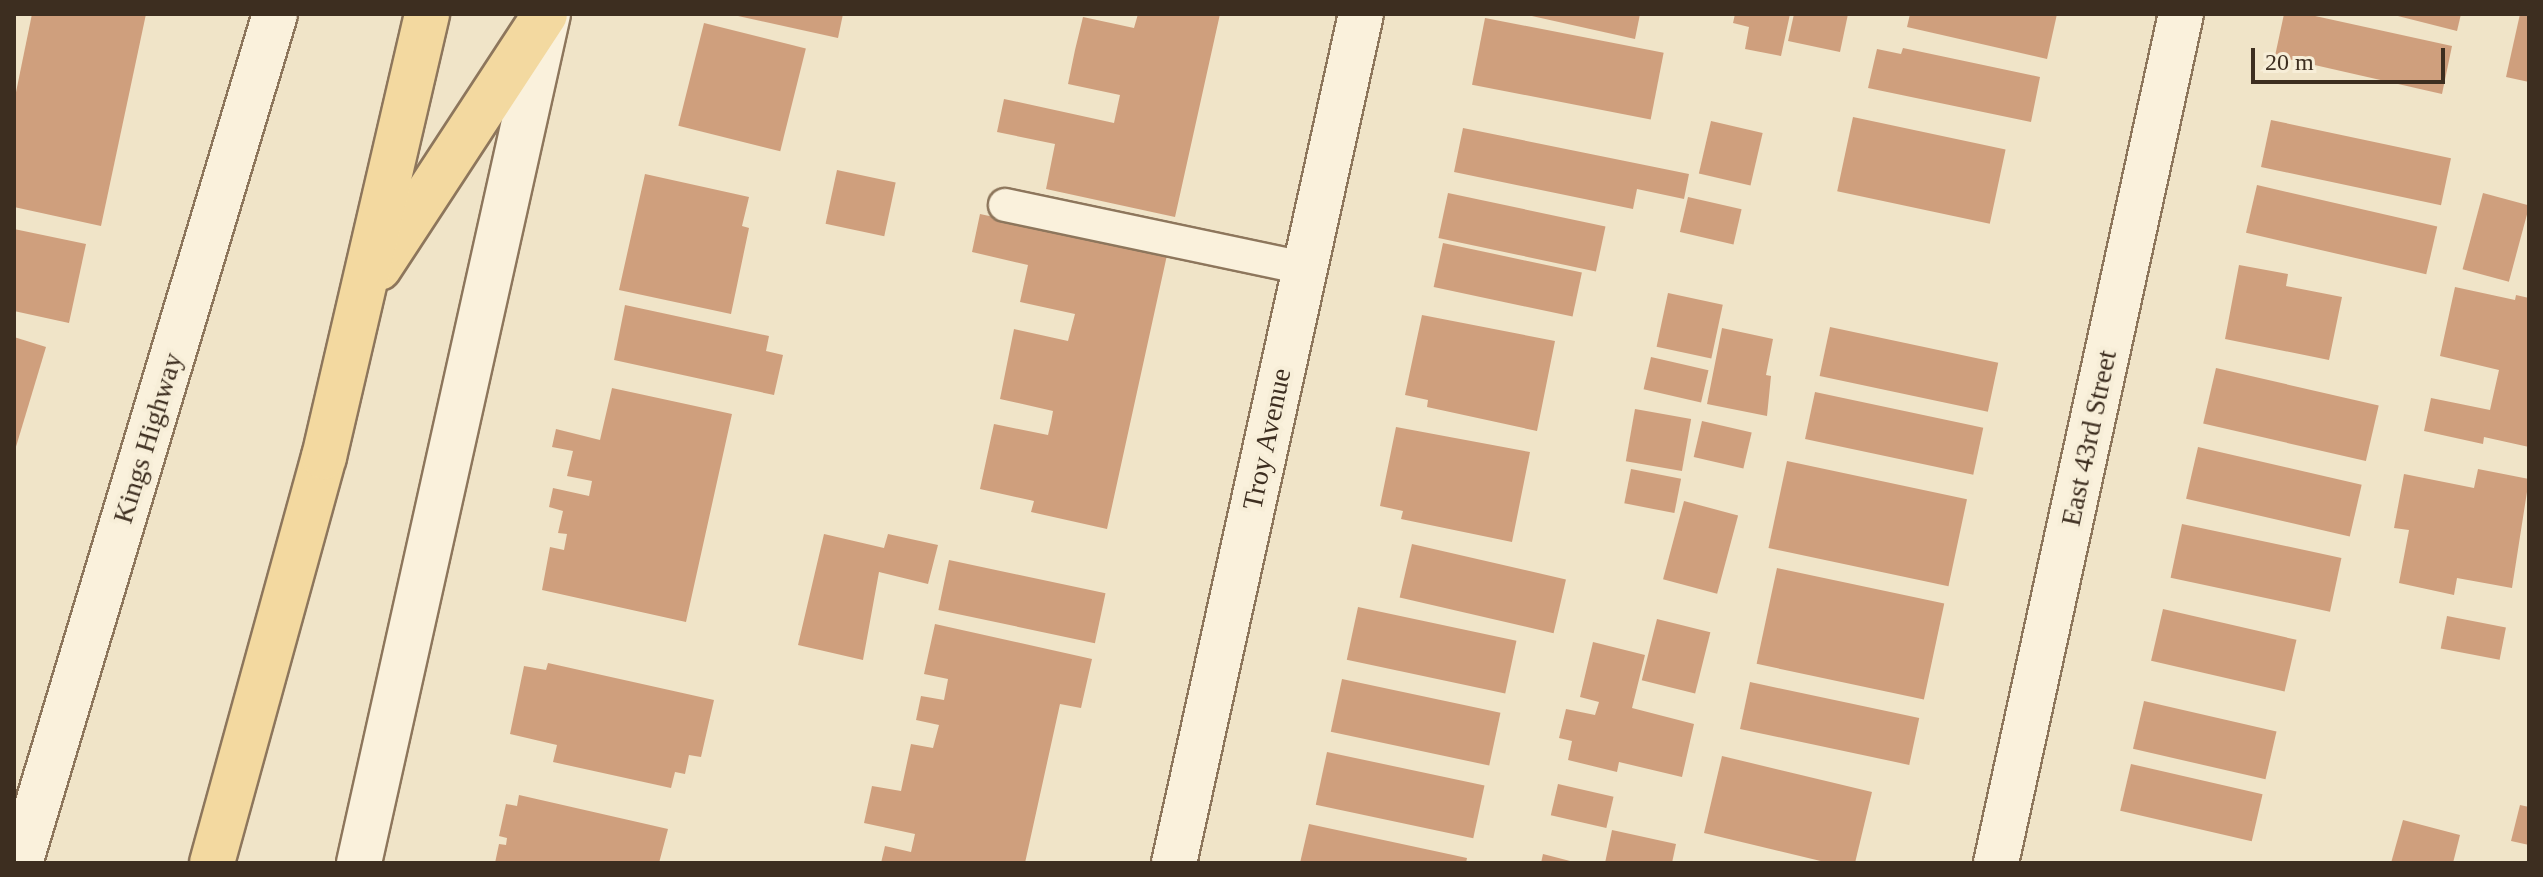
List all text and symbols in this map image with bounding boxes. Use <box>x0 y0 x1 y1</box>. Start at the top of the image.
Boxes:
scale bar <box>2255 32 2449 82</box>
text: 20 m <box>2265 49 2314 75</box>
street label: East 43rd Street <box>2054 347 2124 529</box>
street label: Kings Highway <box>106 349 190 527</box>
street label: Troy Avenue <box>1235 364 1299 514</box>

